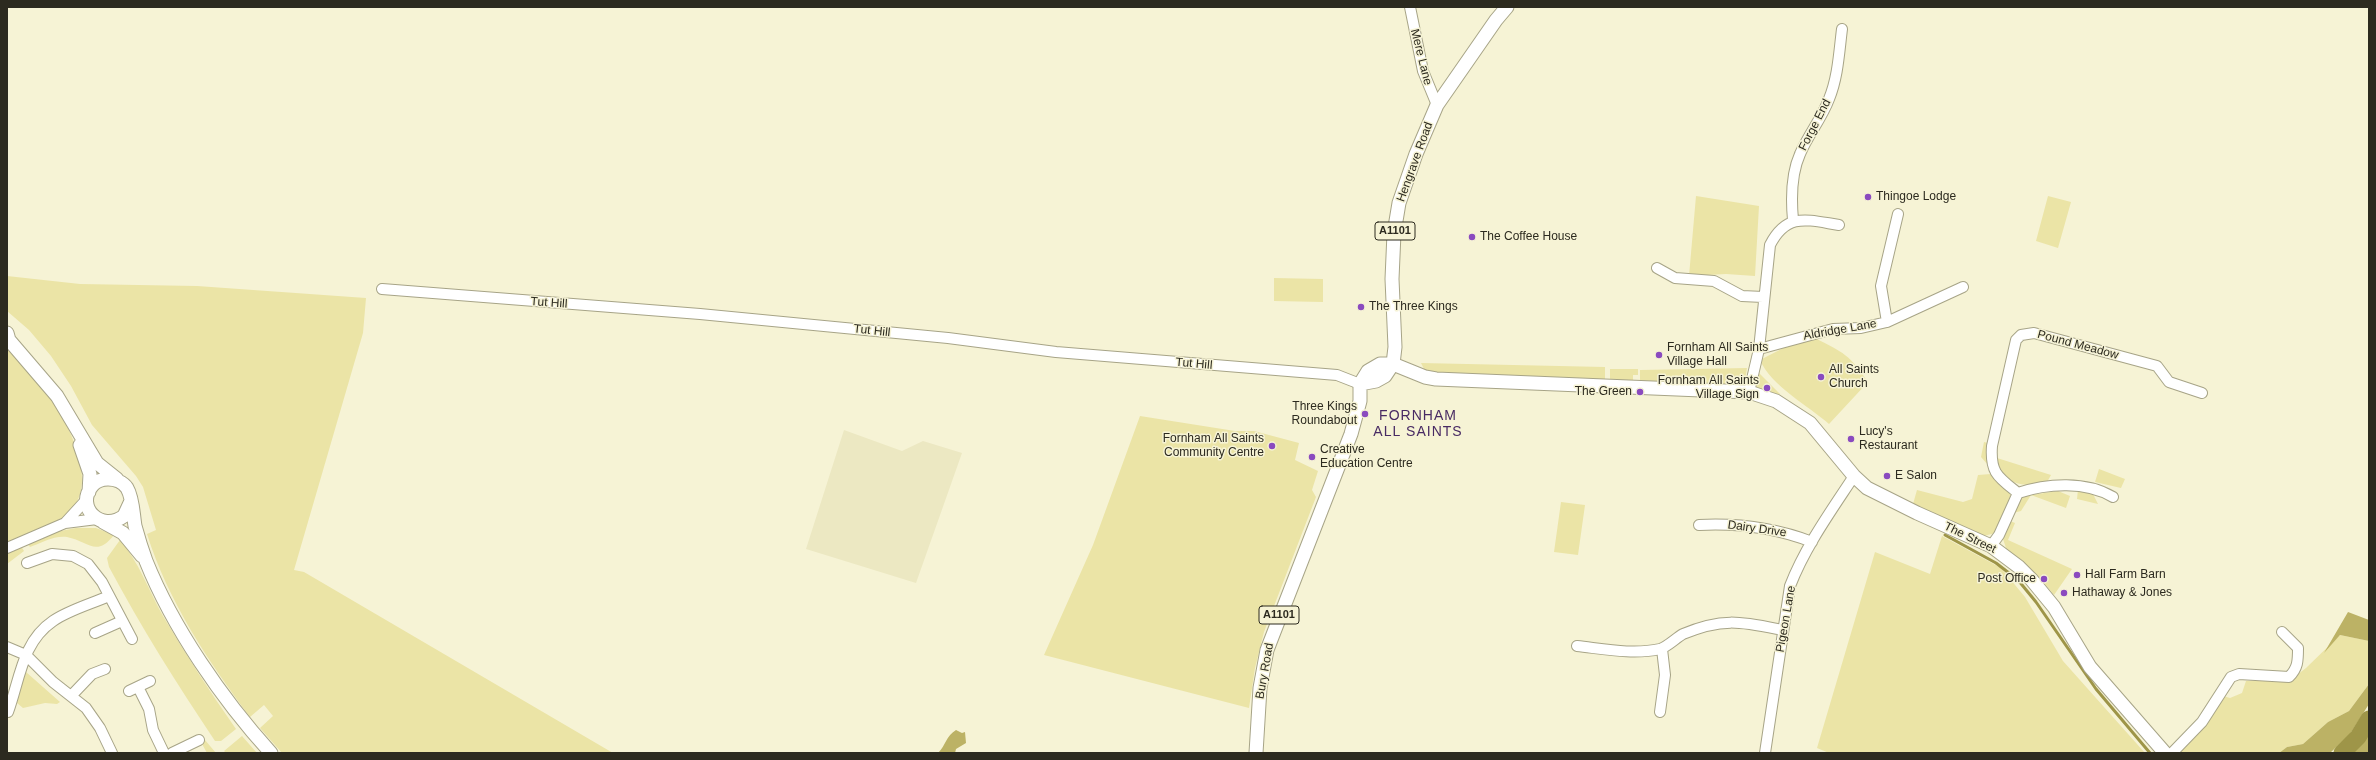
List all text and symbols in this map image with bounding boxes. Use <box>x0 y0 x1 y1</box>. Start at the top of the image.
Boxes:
street label: Mere Lane <box>1407 27 1435 87</box>
street label: Forge End <box>1796 97 1834 153</box>
street label: Hengrave Road <box>1394 120 1436 204</box>
place label: Thingoe Lodge <box>1876 190 1956 204</box>
marker: Thingoe Lodge <box>1863 192 1873 202</box>
road number: A1101 <box>1375 222 1415 240</box>
place label: The Coffee House <box>1480 230 1577 244</box>
marker: The Coffee House <box>1467 232 1477 242</box>
street label: Tut Hill <box>530 295 568 311</box>
place label: The Three Kings <box>1369 300 1458 314</box>
marker: The Three Kings <box>1356 302 1366 312</box>
street label: Aldridge Lane <box>1802 316 1878 344</box>
street label: Tut Hill <box>853 322 891 340</box>
street label: Pound Meadow <box>2036 327 2120 363</box>
place label: Fornham All Saints Village Hall <box>1667 341 1768 369</box>
marker: Fornham All Saints Village Hall <box>1654 350 1664 360</box>
street label: Tut Hill <box>1175 355 1213 373</box>
place label: All Saints Church <box>1829 363 1879 391</box>
marker: All Saints Church <box>1816 372 1826 382</box>
place label: Fornham All Saints Village Sign <box>1658 374 1759 402</box>
marker: Fornham All Saints Village Sign <box>1762 383 1772 393</box>
place label: The Green <box>1575 385 1632 399</box>
marker: The Green <box>1635 387 1645 397</box>
place label: Three Kings Roundabout <box>1292 400 1357 428</box>
district label: FORNHAM ALL SAINTS <box>1373 408 1463 440</box>
marker: Three Kings Roundabout <box>1360 409 1370 419</box>
place label: Lucy's Restaurant <box>1859 425 1918 453</box>
place label: Fornham All Saints Community Centre <box>1163 432 1264 460</box>
marker: Lucy's Restaurant <box>1846 434 1856 444</box>
marker: Fornham All Saints Community Centre <box>1267 441 1277 451</box>
place label: Creative Education Centre <box>1320 443 1413 471</box>
marker: Creative Education Centre <box>1307 452 1317 462</box>
place label: E Salon <box>1895 469 1937 483</box>
marker: E Salon <box>1882 471 1892 481</box>
street label: Dairy Drive <box>1727 518 1787 540</box>
street label: The Street <box>1942 519 1998 557</box>
place label: Hall Farm Barn <box>2085 568 2166 582</box>
marker: Hall Farm Barn <box>2072 570 2082 580</box>
place label: Post Office <box>1978 572 2036 586</box>
marker: Post Office <box>2039 574 2049 584</box>
street label: Pigeon Lane <box>1773 585 1799 653</box>
place label: Hathaway & Jones <box>2072 586 2172 600</box>
marker: Hathaway & Jones <box>2059 588 2069 598</box>
road number: A1101 <box>1259 606 1299 624</box>
street label: Bury Road <box>1253 642 1277 700</box>

